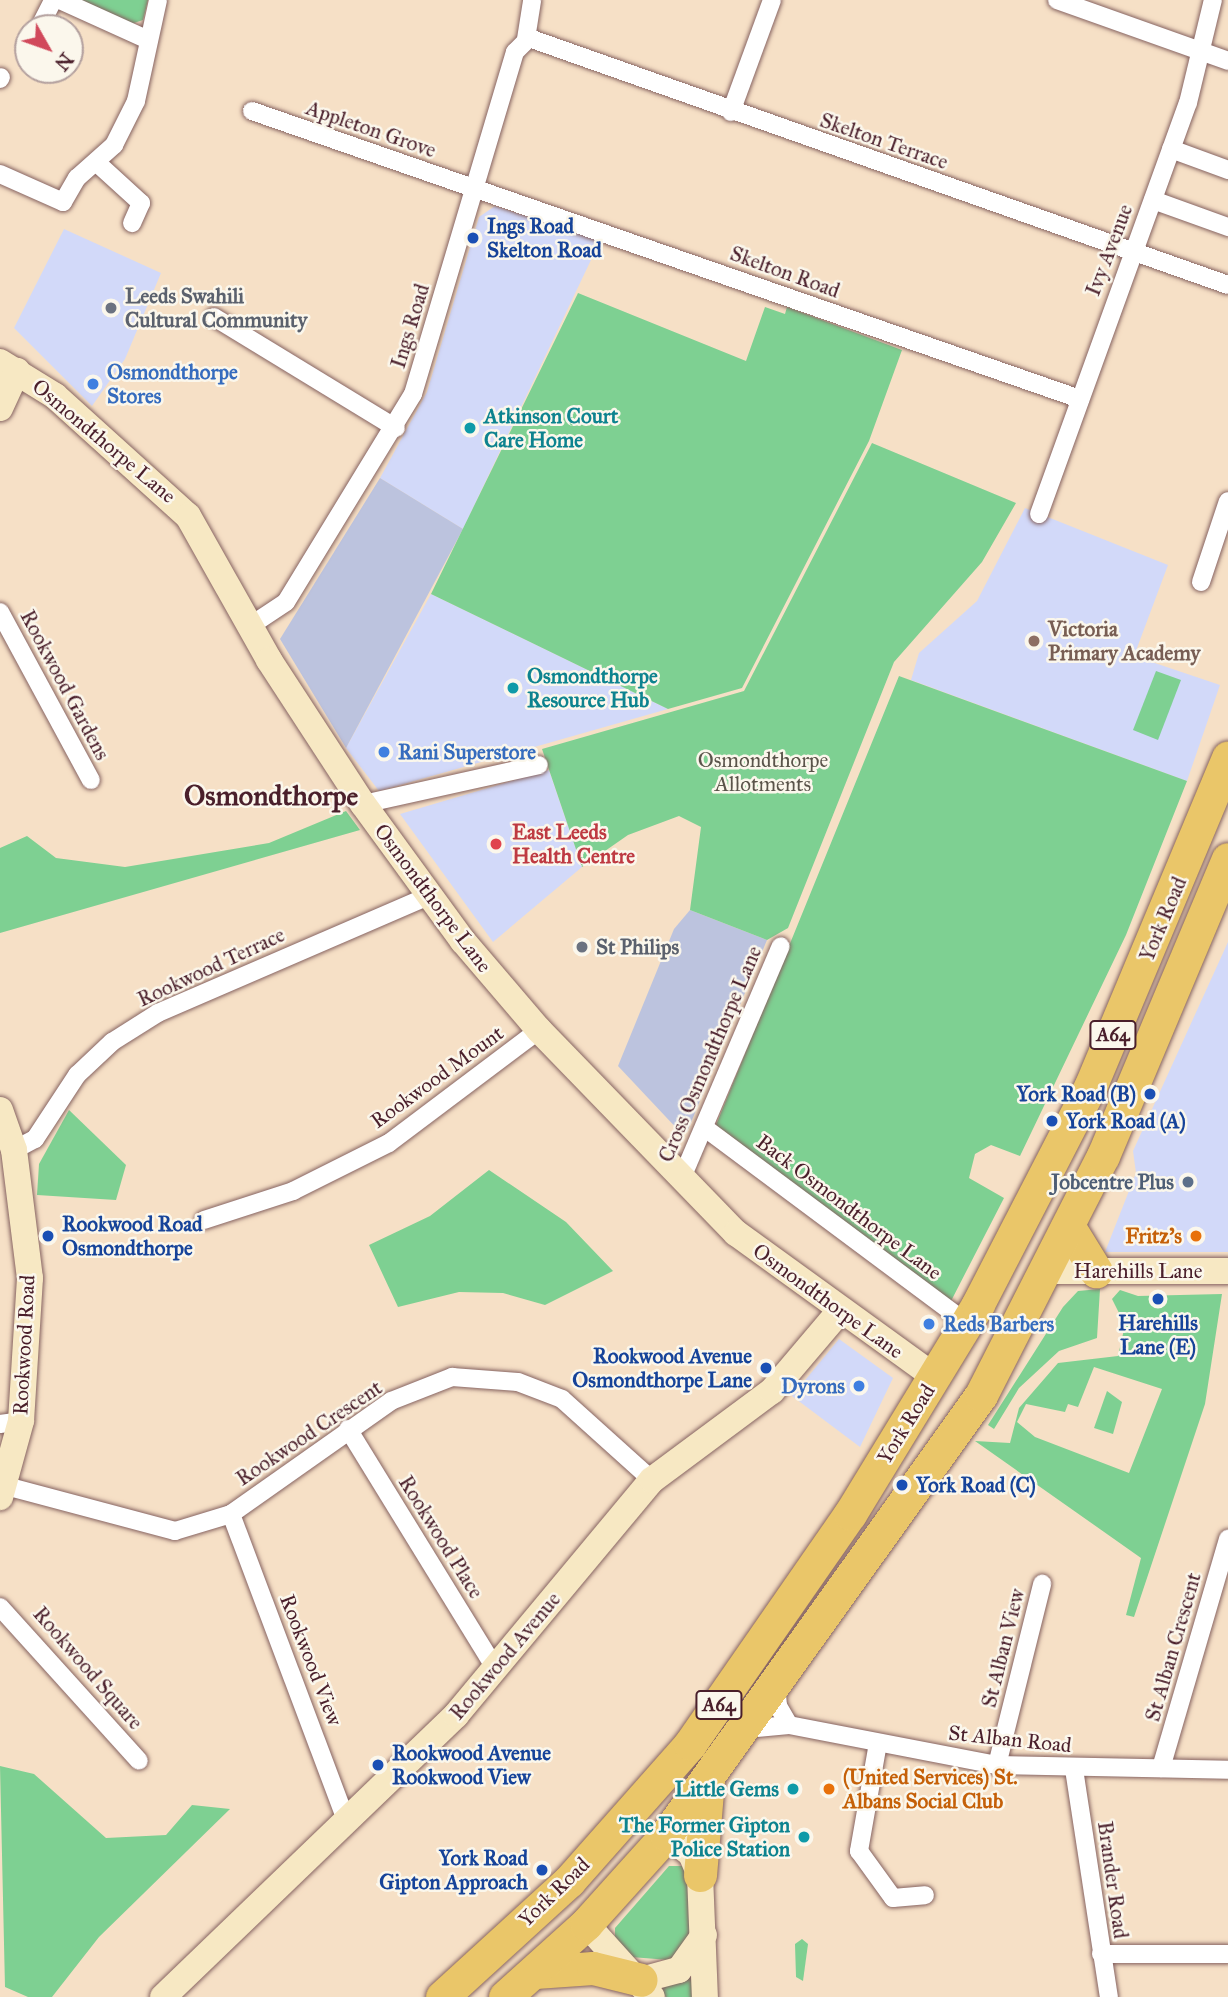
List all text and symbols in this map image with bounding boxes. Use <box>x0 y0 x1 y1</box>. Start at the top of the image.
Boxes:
north arrow <box>14 14 84 84</box>
text: N <box>50 48 78 75</box>
street label: Appleton Grove <box>303 95 439 163</box>
street label: Skelton Terrace <box>817 107 951 175</box>
street label: Ivy Avenue <box>1080 201 1138 299</box>
place label: Ings Road Skelton Road <box>487 213 602 263</box>
marker: Ings Road Skelton Road <box>465 230 481 246</box>
street label: Skelton Road <box>727 241 843 303</box>
street label: Ings Road <box>385 281 435 371</box>
place label: Leeds Swahili Cultural Community <box>125 283 307 333</box>
marker: Leeds Swahili Cultural Community <box>103 300 119 316</box>
place label: Osmondthorpe Stores <box>107 359 238 409</box>
street label: Osmondthorpe Lane <box>27 374 181 508</box>
marker: Osmondthorpe Stores <box>85 376 101 392</box>
place label: Atkinson Court Care Home <box>484 403 618 453</box>
marker: Atkinson Court Care Home <box>462 420 478 436</box>
street label: Rookwood Gardens <box>15 606 115 764</box>
place label: Victoria Primary Academy <box>1048 616 1200 666</box>
marker: Victoria Primary Academy <box>1026 633 1042 649</box>
place label: Osmondthorpe Resource Hub <box>527 663 658 713</box>
marker: Osmondthorpe Resource Hub <box>505 680 521 696</box>
place label: Rani Superstore <box>398 739 536 765</box>
marker: Rani Superstore <box>376 744 392 760</box>
park label: Osmondthorpe Allotments <box>698 747 828 797</box>
district label: Osmondthorpe <box>184 779 358 813</box>
street label: Osmondthorpe Lane <box>369 819 497 977</box>
place label: East Leeds Health Centre <box>512 819 635 869</box>
marker: East Leeds Health Centre <box>486 834 506 854</box>
street label: York Road <box>1134 873 1192 965</box>
street label: Rookwood Terrace <box>133 922 289 1012</box>
place label: St Philips <box>596 934 679 960</box>
marker: St Philips <box>574 939 590 955</box>
street label: Cross Osmondthorpe Lane <box>653 942 767 1166</box>
street label: Rookwood Mount <box>366 1020 508 1134</box>
road number: A64 <box>1088 1020 1138 1050</box>
place label: York Road (B) <box>1016 1081 1136 1107</box>
marker: York Road (B) <box>1142 1086 1158 1102</box>
place label: York Road (A) <box>1066 1108 1186 1134</box>
marker: York Road (A) <box>1044 1113 1060 1129</box>
street label: Back Osmondthorpe Lane <box>751 1129 947 1285</box>
place label: Jobcentre Plus <box>1051 1169 1174 1195</box>
marker: Jobcentre Plus <box>1180 1174 1196 1190</box>
place label: Rookwood Road Osmondthorpe <box>62 1211 203 1261</box>
place label: Fritz's <box>1125 1223 1182 1249</box>
marker: Rookwood Road Osmondthorpe <box>40 1228 56 1244</box>
marker: Fritz's <box>1188 1228 1204 1244</box>
street label: Osmondthorpe Lane <box>748 1238 908 1364</box>
street label: Harehills Lane <box>1074 1258 1202 1284</box>
street label: Rookwood Road <box>8 1274 40 1416</box>
marker: Harehills Lane (E) <box>1150 1291 1166 1307</box>
place label: Harehills Lane (E) <box>1118 1310 1198 1360</box>
place label: Reds Barbers <box>943 1311 1054 1337</box>
marker: Reds Barbers <box>921 1316 937 1332</box>
place label: Rookwood Avenue Osmondthorpe Lane <box>572 1343 752 1393</box>
marker: Rookwood Avenue Osmondthorpe Lane <box>758 1360 774 1376</box>
place label: Dyrons <box>781 1373 845 1399</box>
street label: Rookwood Crescent <box>231 1375 387 1491</box>
marker: Dyrons <box>851 1378 867 1394</box>
street label: York Road <box>872 1379 940 1469</box>
street label: Rookwood Place <box>393 1471 489 1603</box>
place label: York Road (C) <box>916 1472 1036 1498</box>
marker: York Road (C) <box>894 1477 910 1493</box>
street label: St Alban Crescent <box>1140 1570 1206 1724</box>
street label: St Alban View <box>976 1586 1030 1710</box>
street label: Rookwood Avenue <box>444 1587 566 1725</box>
street label: Rookwood View <box>274 1591 348 1729</box>
street label: Rookwood Square <box>28 1601 148 1735</box>
road number: A64 <box>694 1690 744 1721</box>
street label: St Alban Road <box>947 1720 1073 1758</box>
place label: Rookwood Avenue Rookwood View <box>392 1740 551 1790</box>
marker: Rookwood Avenue Rookwood View <box>370 1757 386 1773</box>
place label: (United Services) St. Albans Social Club <box>843 1764 1018 1814</box>
place label: Little Gems <box>675 1776 779 1802</box>
marker: Little Gems <box>785 1781 801 1797</box>
marker: (United Services) St. Albans Social Club <box>821 1781 837 1797</box>
place label: The Former Gipton Police Station <box>619 1812 790 1862</box>
street label: Brander Road <box>1092 1820 1134 1940</box>
marker: The Former Gipton Police Station <box>796 1829 812 1845</box>
place label: York Road Gipton Approach <box>379 1845 528 1895</box>
street label: York Road <box>513 1852 595 1932</box>
marker: York Road Gipton Approach <box>534 1862 550 1878</box>

